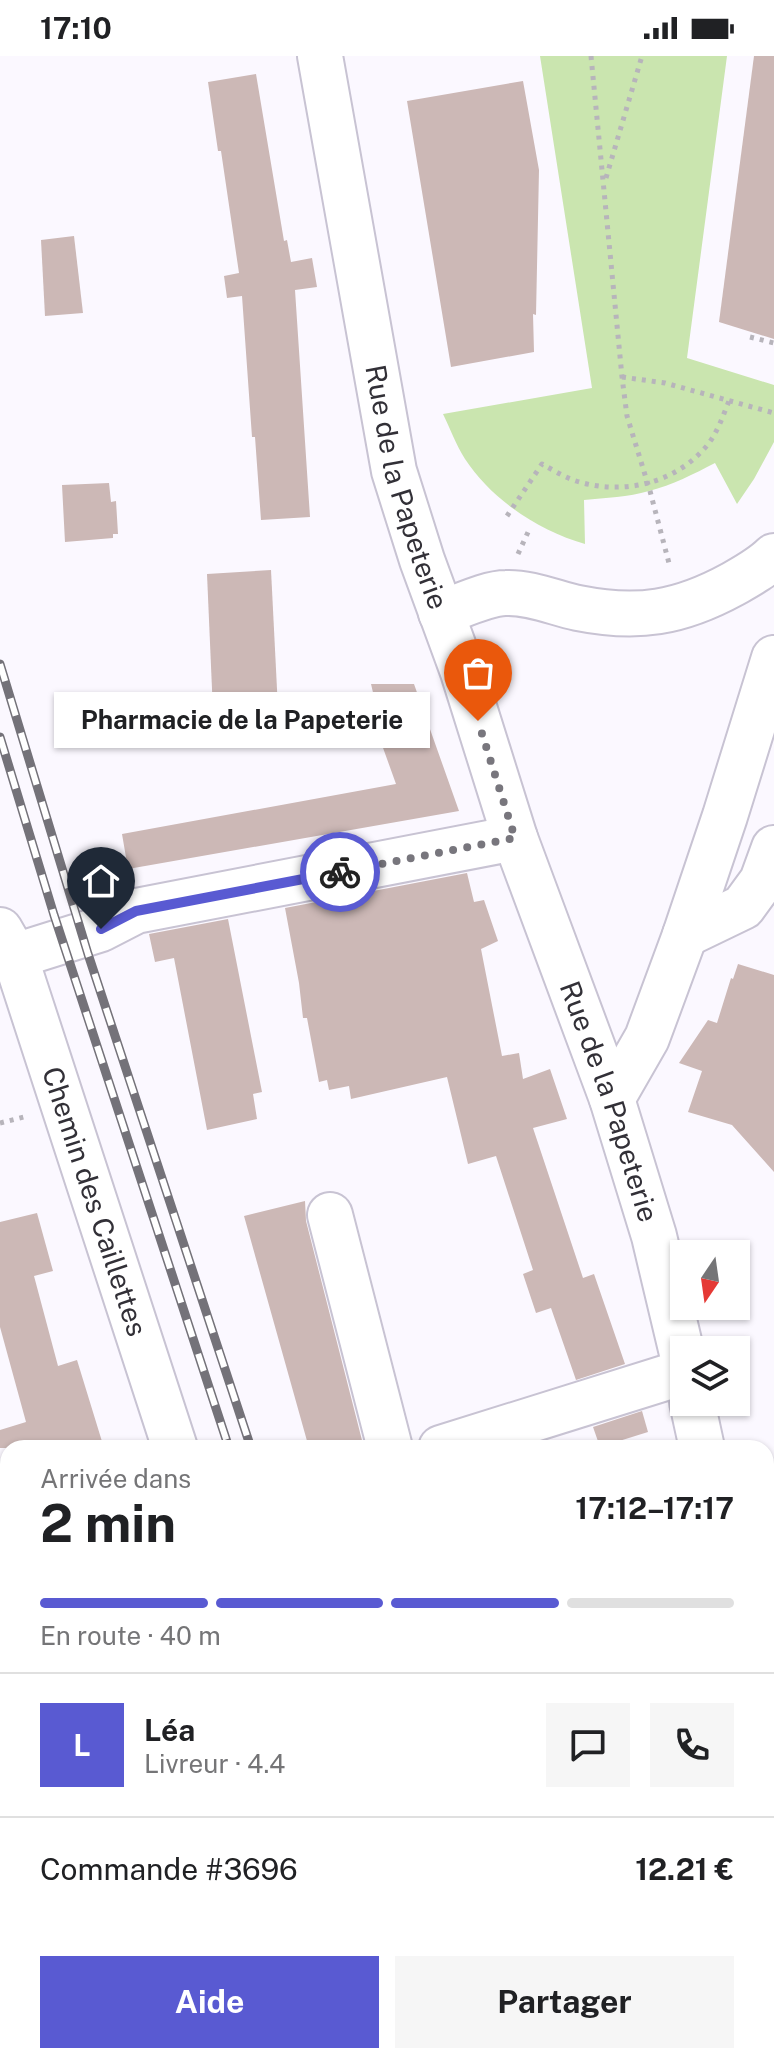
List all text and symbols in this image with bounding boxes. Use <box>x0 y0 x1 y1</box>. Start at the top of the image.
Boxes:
text: 17:10 <box>40 10 112 46</box>
street label: Rue de la Papeterie <box>359 362 456 614</box>
pin <box>444 639 512 721</box>
icon: bag <box>456 651 500 695</box>
callout: Pharmacie de la Papeterie <box>54 693 430 749</box>
text: Pharmacie de la Papeterie <box>81 704 403 735</box>
courier <box>300 832 380 912</box>
pin <box>67 847 135 929</box>
icon: bike <box>318 850 362 894</box>
icon: home <box>79 859 123 903</box>
street label: Rue de la Papeterie <box>554 976 666 1226</box>
street label: Chemin des Caillettes <box>36 1062 154 1340</box>
north arrow <box>670 1240 750 1320</box>
map controls <box>670 1240 750 1416</box>
button: layers <box>670 1336 750 1416</box>
text: Arrivée dans <box>40 1463 191 1494</box>
text: 17:12–17:17 <box>575 1490 734 1526</box>
text: 2 min <box>40 1493 176 1554</box>
text: En route · 40 m <box>40 1620 221 1651</box>
button: chat <box>546 1703 630 1787</box>
button: phone <box>650 1703 734 1787</box>
text: Léa <box>144 1712 195 1748</box>
text: L <box>73 1727 91 1763</box>
text: Livreur · 4.4 <box>144 1748 285 1779</box>
text: Commande #3696 <box>40 1851 298 1887</box>
text: 12.21 € <box>635 1851 734 1887</box>
button: Aide <box>40 1956 379 2048</box>
button: Partager <box>395 1956 734 2048</box>

